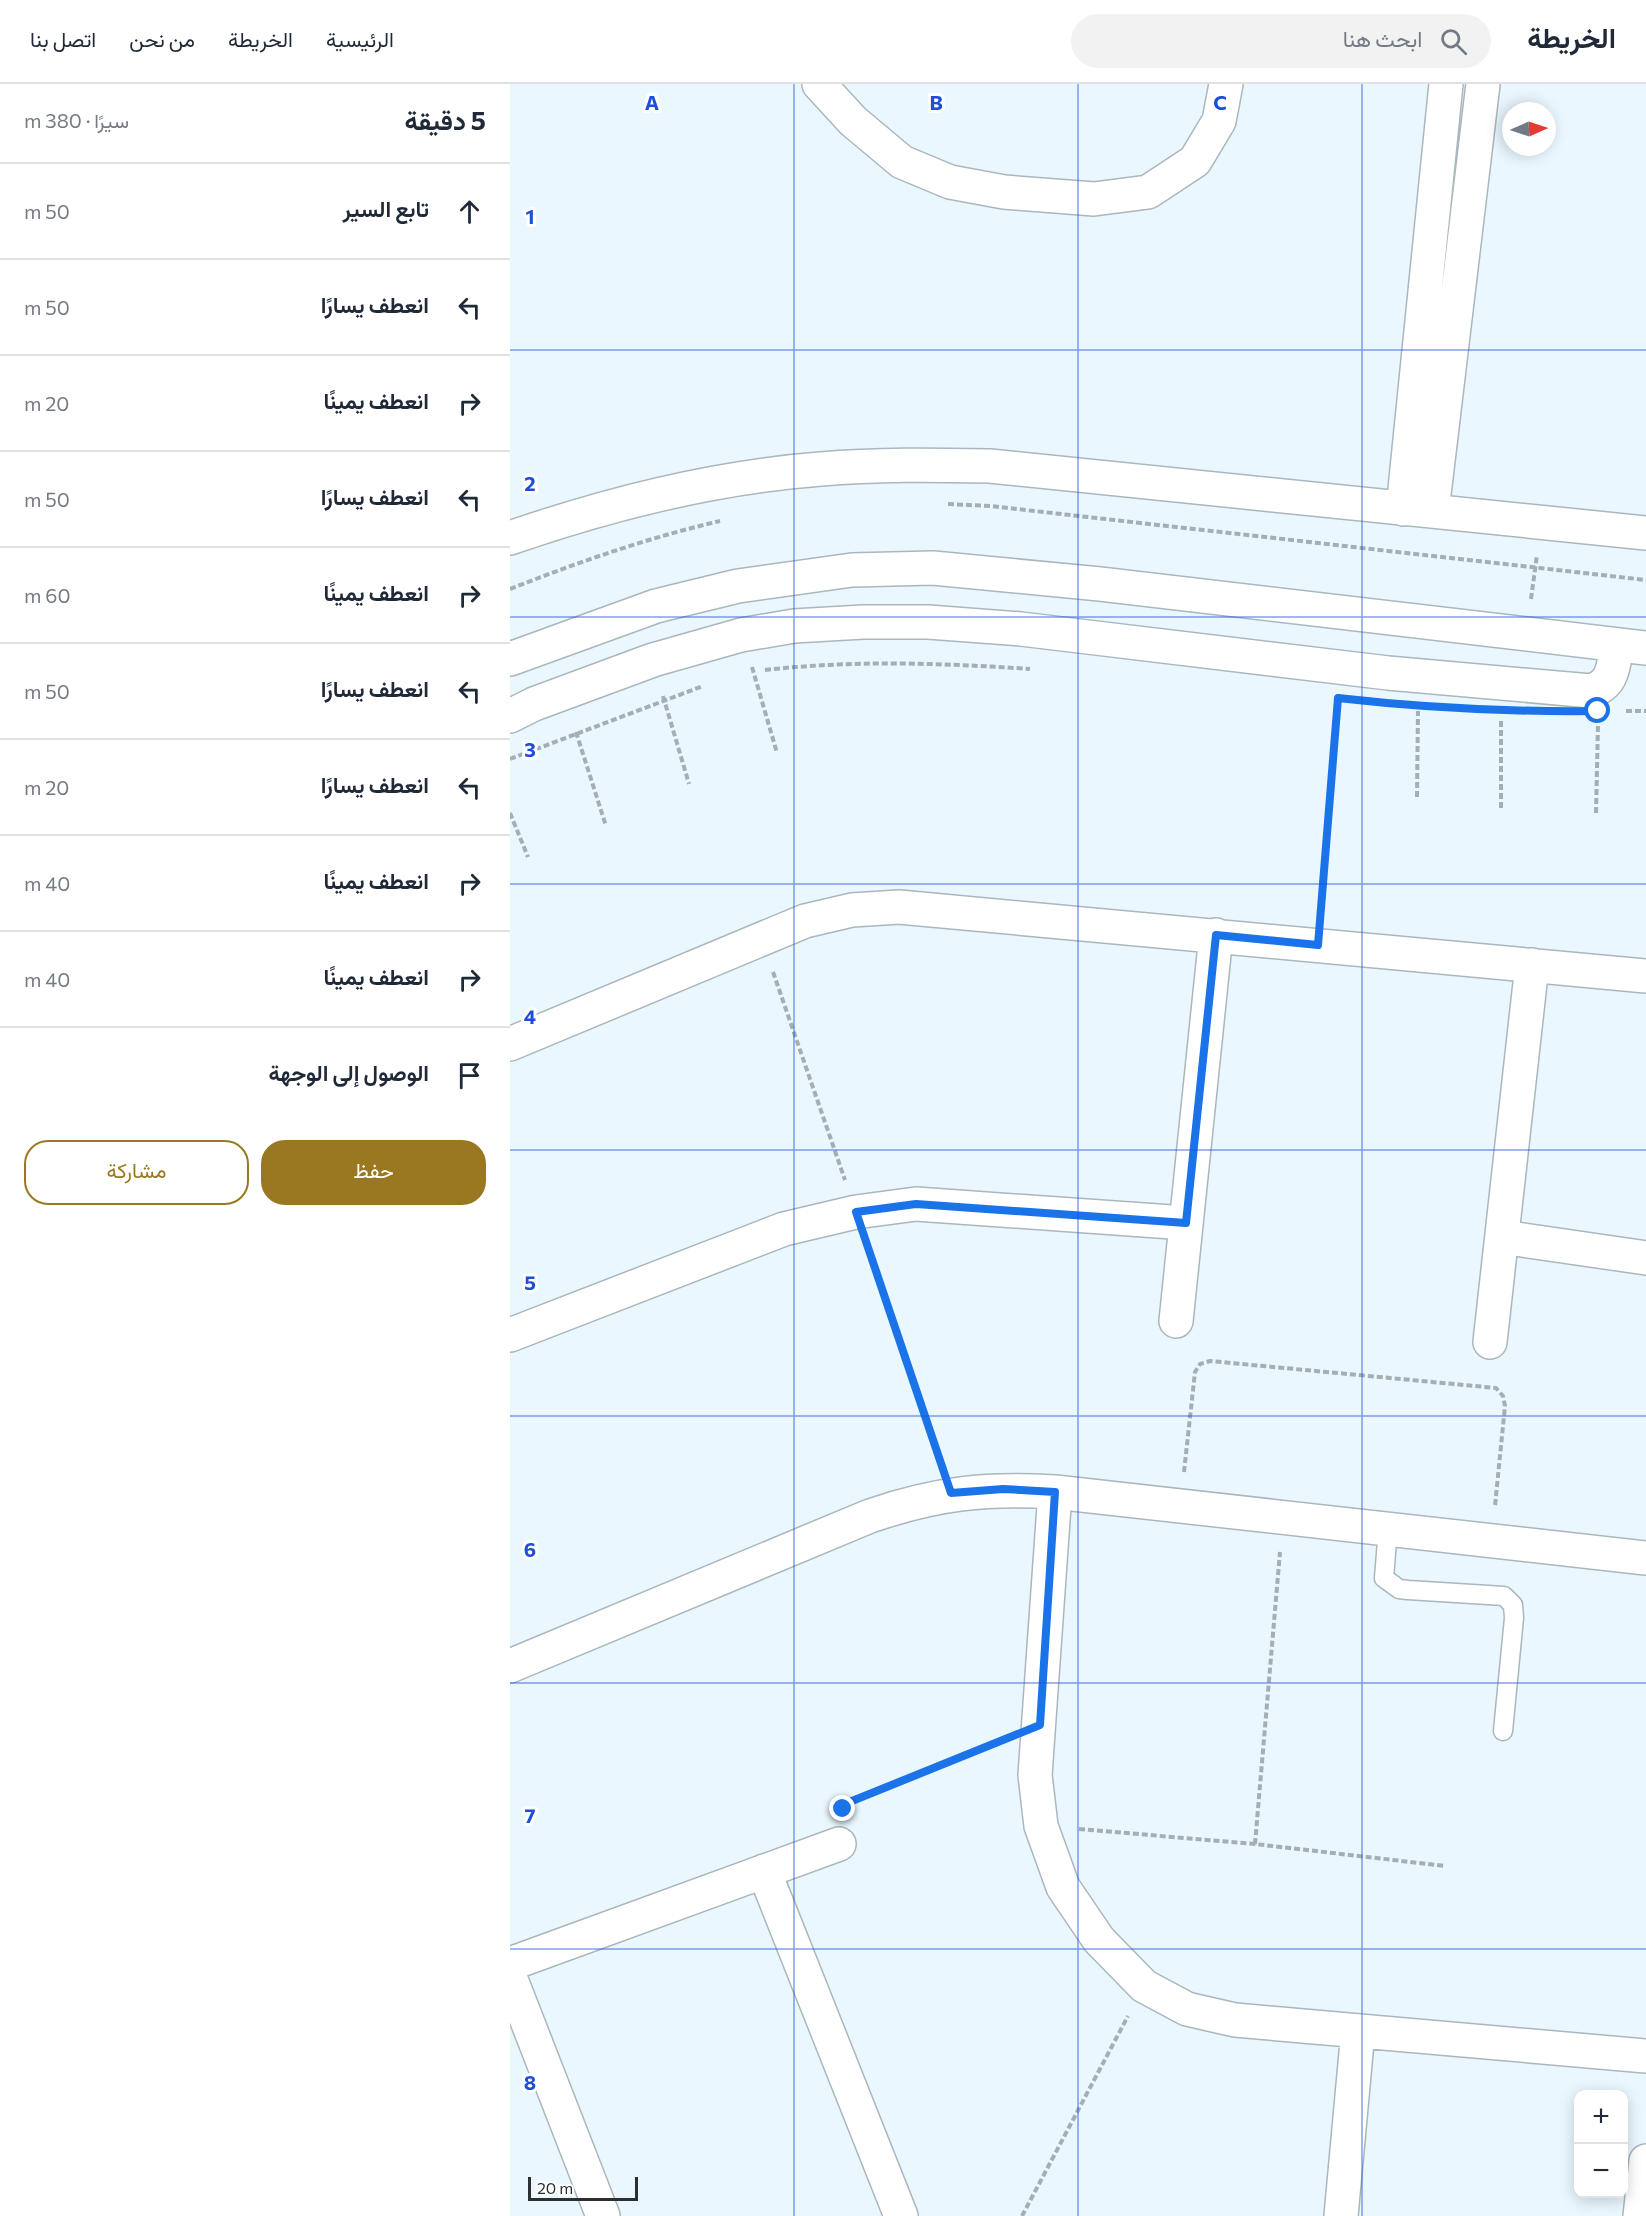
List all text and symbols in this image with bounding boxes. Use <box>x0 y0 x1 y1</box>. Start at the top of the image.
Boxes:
search box <box>1071 14 1491 68</box>
text: الخريطة <box>1527 20 1616 54</box>
text: ابحث هنا <box>1343 25 1422 52</box>
icon: search <box>1437 25 1470 58</box>
text: اتصل بنا <box>30 26 96 51</box>
text: من نحن <box>129 26 195 51</box>
text: الخريطة <box>228 26 293 51</box>
text: الرئيسية <box>326 26 394 51</box>
text: A <box>645 90 659 114</box>
text: B <box>929 90 943 114</box>
text: C <box>1213 90 1227 114</box>
north arrow <box>1502 102 1556 156</box>
text: 5 دقيقة <box>405 104 486 135</box>
text: سيرًا · 380 m <box>24 108 129 132</box>
text: تابع السير <box>343 195 429 222</box>
icon: ahead <box>453 195 486 228</box>
text: 50 m <box>24 199 70 223</box>
text: 1 <box>525 204 535 228</box>
text: انعطف يسارًا <box>321 291 429 318</box>
icon: left <box>453 291 486 324</box>
text: 50 m <box>24 295 70 319</box>
text: انعطف يمينًا <box>323 387 429 414</box>
icon: right <box>453 387 486 420</box>
text: 20 m <box>24 391 69 415</box>
text: 2 <box>524 471 536 495</box>
text: انعطف يسارًا <box>321 483 429 510</box>
icon: left <box>453 483 486 516</box>
text: 50 m <box>24 487 70 511</box>
text: انعطف يمينًا <box>323 579 429 606</box>
icon: right <box>453 579 486 612</box>
text: 60 m <box>24 583 71 607</box>
text: انعطف يسارًا <box>321 675 429 702</box>
icon: left <box>453 675 486 708</box>
text: 50 m <box>24 679 70 703</box>
route start <box>1584 697 1610 723</box>
text: 3 <box>524 737 536 761</box>
text: انعطف يسارًا <box>321 771 429 798</box>
icon: left <box>453 771 486 804</box>
text: 20 m <box>24 775 69 799</box>
text: انعطف يمينًا <box>323 867 429 894</box>
icon: right <box>453 867 486 900</box>
text: 40 m <box>24 871 70 895</box>
text: انعطف يمينًا <box>323 963 429 990</box>
icon: right <box>453 963 486 996</box>
text: 40 m <box>24 967 70 991</box>
text: 4 <box>524 1004 536 1028</box>
text: الوصول إلى الوجهة <box>269 1059 429 1086</box>
icon: arrive <box>453 1059 486 1092</box>
button: مشاركة <box>24 1140 249 1205</box>
button: حفظ <box>261 1140 486 1205</box>
text: 5 <box>524 1270 536 1294</box>
text: 6 <box>524 1537 536 1561</box>
route end <box>829 1795 855 1821</box>
text: 7 <box>525 1803 536 1827</box>
text: 8 <box>524 2070 536 2094</box>
map controls <box>1574 2090 1628 2198</box>
button: + <box>1574 2090 1628 2144</box>
button: − <box>1574 2144 1628 2198</box>
scale bar <box>528 2174 638 2202</box>
text: 20 m <box>537 2178 573 2197</box>

